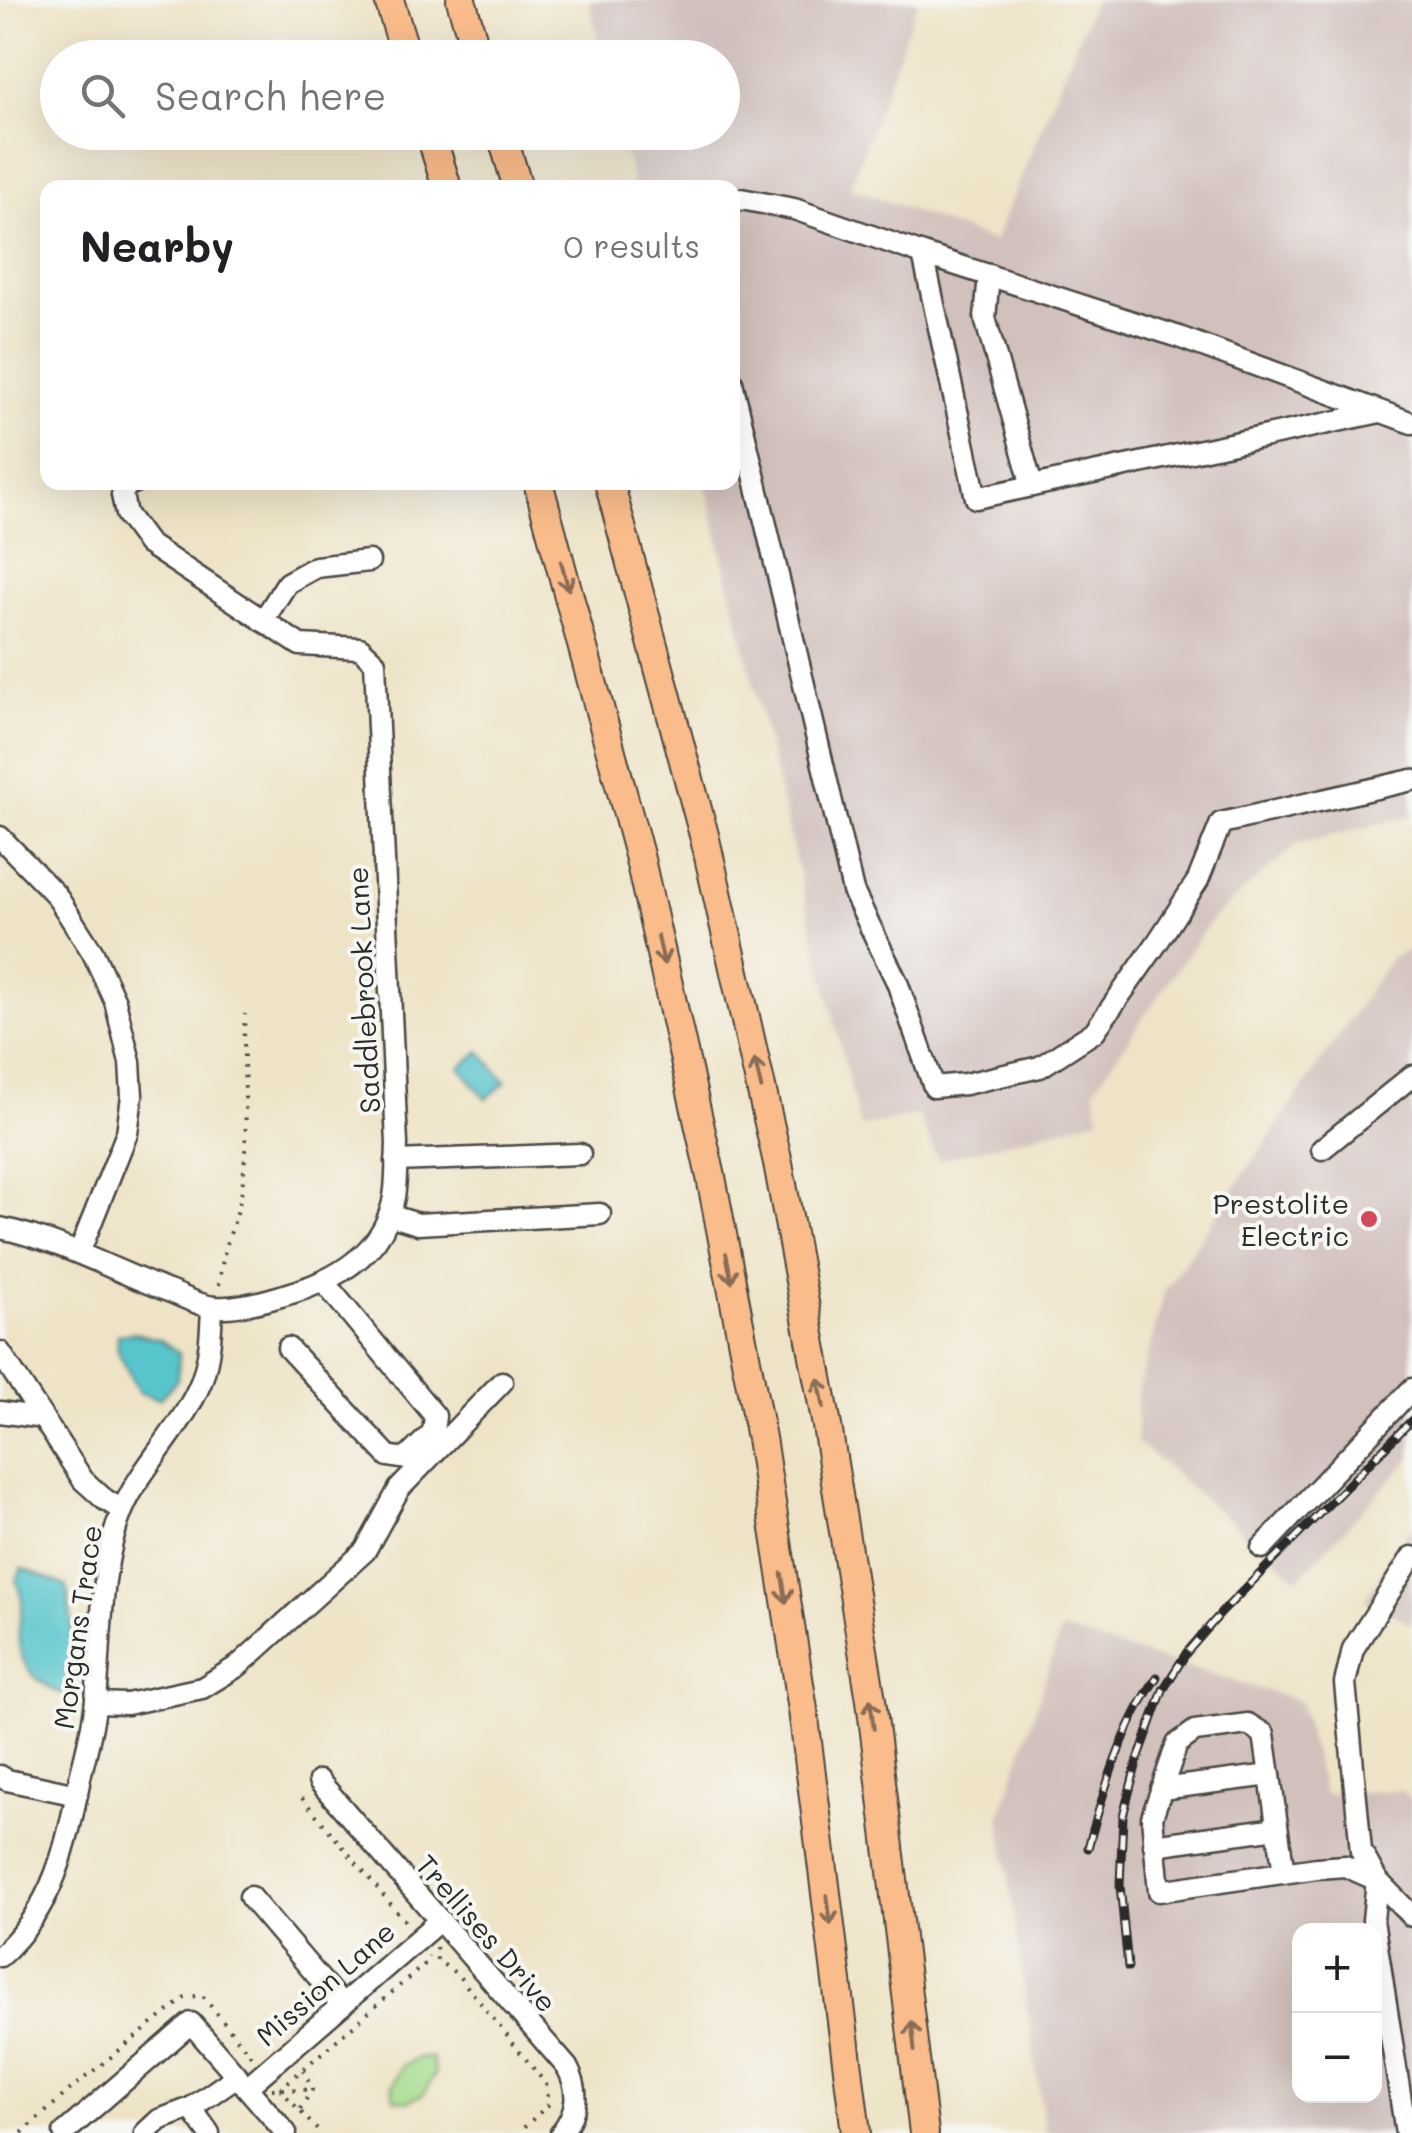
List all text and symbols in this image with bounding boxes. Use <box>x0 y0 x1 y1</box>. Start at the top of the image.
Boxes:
search box <box>40 40 740 150</box>
icon: search <box>75 68 130 123</box>
text: Search here <box>155 70 386 120</box>
text: Nearby <box>80 218 234 273</box>
text: 0 results <box>563 224 700 266</box>
one-way arrow <box>557 560 576 591</box>
street label: Saddlebrook Lane <box>339 866 387 1114</box>
one-way arrow <box>652 933 671 965</box>
one-way arrow <box>747 1059 766 1091</box>
place label: Prestolite Electric <box>1213 1185 1349 1253</box>
marker: Prestolite Electric <box>1358 1208 1380 1230</box>
one-way arrow <box>720 1251 739 1283</box>
one-way arrow <box>811 1377 830 1410</box>
street label: Morgans Trace <box>45 1523 109 1731</box>
one-way arrow <box>776 1572 794 1604</box>
one-way arrow <box>862 1698 881 1730</box>
street label: Trellises Drive <box>409 1847 565 2019</box>
one-way arrow <box>820 1893 839 1926</box>
street label: Mission Lane <box>248 1913 402 2053</box>
map controls <box>1292 1923 1382 2103</box>
button: + <box>1292 1923 1382 2013</box>
button: − <box>1292 2013 1382 2103</box>
one-way arrow <box>903 2020 922 2053</box>

